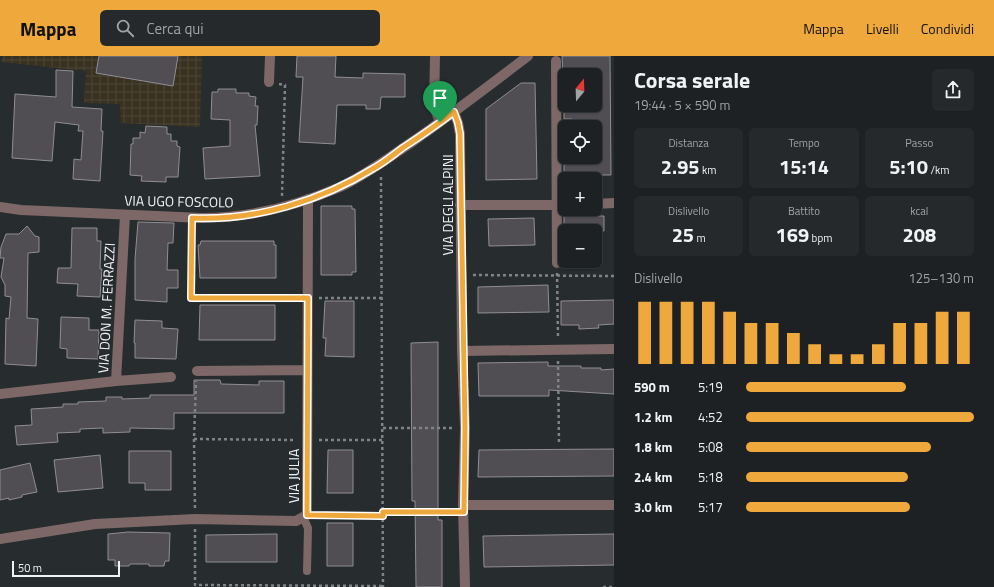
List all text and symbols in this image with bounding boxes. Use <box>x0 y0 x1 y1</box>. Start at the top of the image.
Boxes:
search box <box>100 10 380 46</box>
text: Mappa <box>20 14 76 43</box>
icon: search <box>114 17 136 39</box>
text: Cerca qui <box>146 17 204 40</box>
text: Mappa <box>803 18 844 39</box>
text: Livelli <box>866 18 899 39</box>
text: Condividi <box>921 18 974 39</box>
text: Corsa serale <box>634 63 750 97</box>
north arrow <box>558 68 602 112</box>
map controls <box>558 68 602 268</box>
button: share <box>932 69 974 111</box>
pin <box>423 81 457 122</box>
icon: arrive <box>429 87 451 109</box>
text: 19:44 · 5 × 590 m <box>634 95 730 115</box>
button: locate <box>558 120 602 164</box>
text: Distanza <box>668 135 709 151</box>
text: Tempo <box>788 135 820 151</box>
text: Passo <box>905 135 933 151</box>
text: 2.95 <box>661 151 700 182</box>
text: 15:14 <box>779 151 829 182</box>
text: 5:10 <box>889 151 928 182</box>
street label: VIA DEGLI ALPINI <box>437 154 458 256</box>
text: km <box>700 162 716 178</box>
text: /km <box>928 162 949 178</box>
button: + <box>558 172 602 216</box>
street label: VIA UGO FOSCOLO <box>124 190 234 212</box>
text: Dislivello <box>668 203 709 219</box>
text: Battito <box>788 203 820 219</box>
text: kcal <box>910 203 928 219</box>
text: 25 <box>672 219 694 250</box>
text: 169 <box>776 219 809 250</box>
text: 208 <box>903 219 936 250</box>
button: − <box>558 224 602 268</box>
text: m <box>694 230 706 246</box>
text: bpm <box>809 230 832 246</box>
street label: VIA DON M. FERRAZZI <box>92 242 120 374</box>
text: Dislivello <box>634 268 683 288</box>
text: 125–130 m <box>908 268 974 288</box>
text: 590 m <box>634 377 670 397</box>
text: 5:19 <box>698 377 723 397</box>
text: 1.2 km <box>634 407 672 427</box>
text: 4:52 <box>698 407 723 427</box>
text: 1.8 km <box>634 437 672 457</box>
text: 5:08 <box>698 437 723 457</box>
street label: VIA JULIA <box>283 448 304 503</box>
text: 2.4 km <box>634 467 672 487</box>
text: 5:18 <box>698 467 723 487</box>
text: 3.0 km <box>634 497 672 517</box>
text: 5:17 <box>698 497 723 517</box>
scale bar <box>12 559 120 578</box>
text: 50 m <box>18 560 42 576</box>

